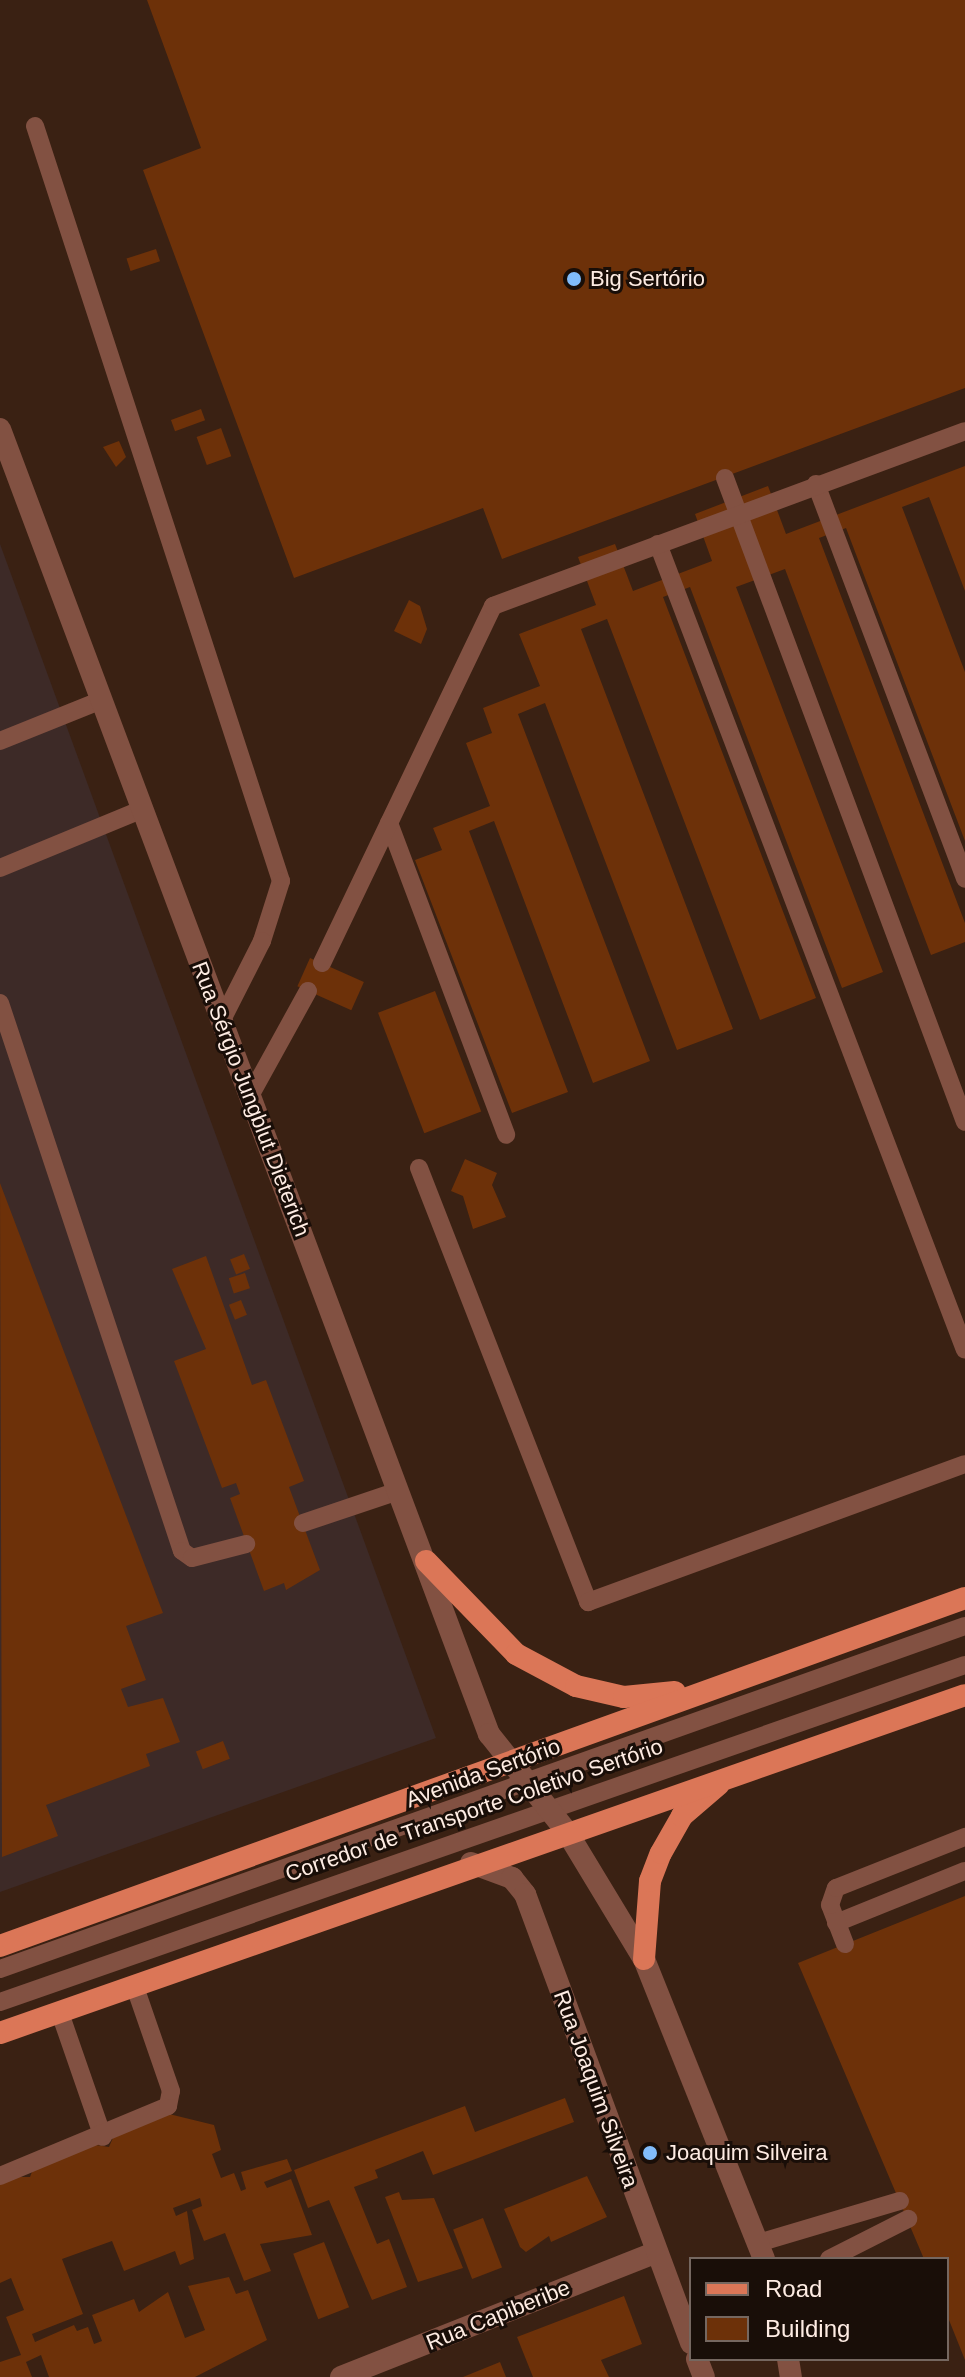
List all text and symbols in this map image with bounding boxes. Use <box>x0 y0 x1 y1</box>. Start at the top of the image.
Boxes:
place label: Big Sertório <box>590 266 705 292</box>
marker: Big Sertório <box>565 270 583 288</box>
street label: Rua Sérgio Jungblut Dieterich <box>186 958 316 1240</box>
street label: Corredor de Transporte Coletivo Sertório <box>282 1733 666 1887</box>
street label: Avenida Sertório <box>402 1733 564 1813</box>
street label: Rua Joaquim Silveira <box>548 1987 644 2191</box>
place label: Joaquim Silveira <box>666 2140 827 2166</box>
marker: Joaquim Silveira <box>641 2144 659 2162</box>
legend <box>689 2257 949 2361</box>
street label: Rua Capiberibe <box>422 2274 574 2356</box>
text: Road <box>765 2275 822 2302</box>
text: Building <box>765 2315 850 2342</box>

